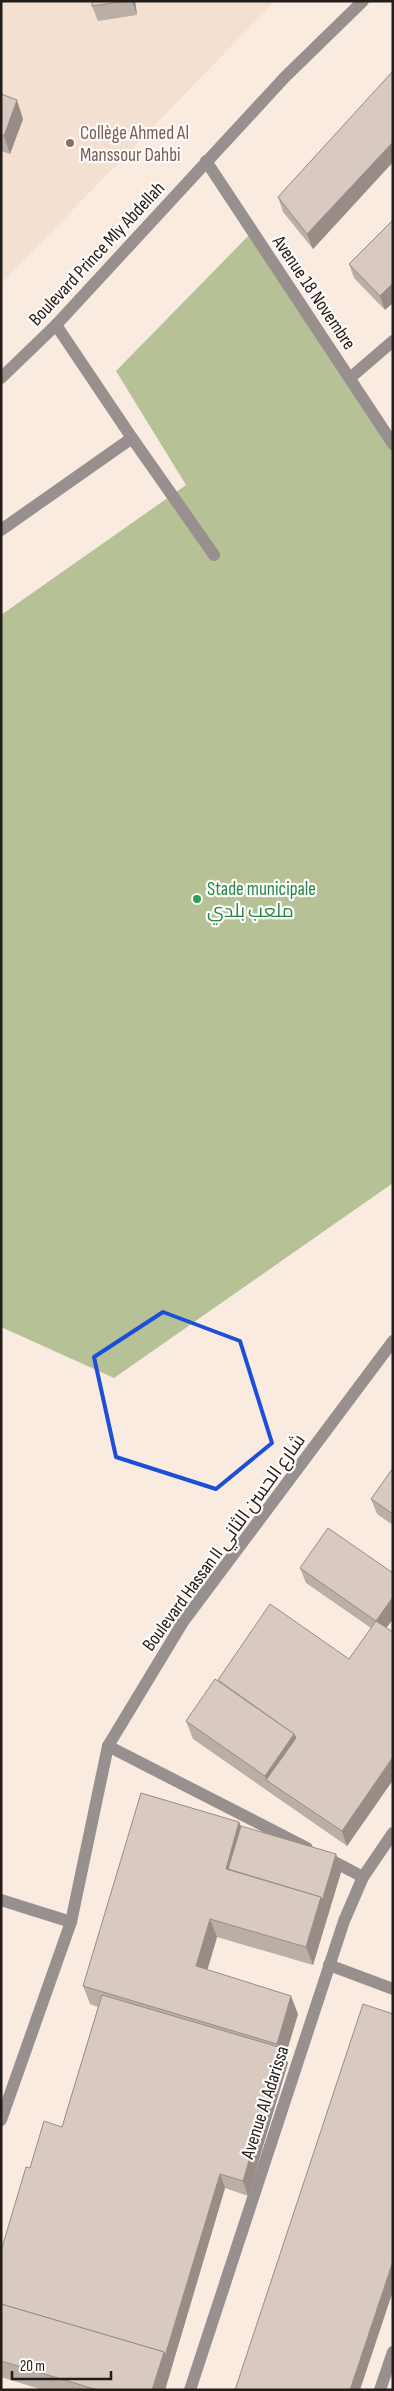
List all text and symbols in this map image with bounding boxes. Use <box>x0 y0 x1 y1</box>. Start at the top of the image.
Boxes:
place label: Collège Ahmed Al Manssour Dahbi <box>80 122 189 167</box>
marker: Collège Ahmed Al Manssour Dahbi <box>64 137 76 149</box>
street label: Boulevard Prince Mly Abdellah <box>24 177 170 331</box>
street label: Avenue 18 Novembre <box>267 231 360 354</box>
place label: Stade municipale ملعب بلدي <box>207 878 316 925</box>
marker: Stade municipale ملعب بلدي <box>191 893 203 905</box>
street label: Boulevard Hassan II شارع الحسن الثاني <box>138 1430 312 1657</box>
street label: Avenue Al Adarissa <box>236 2043 294 2163</box>
scale bar <box>12 2348 111 2380</box>
text: 20 m <box>20 2357 45 2376</box>

